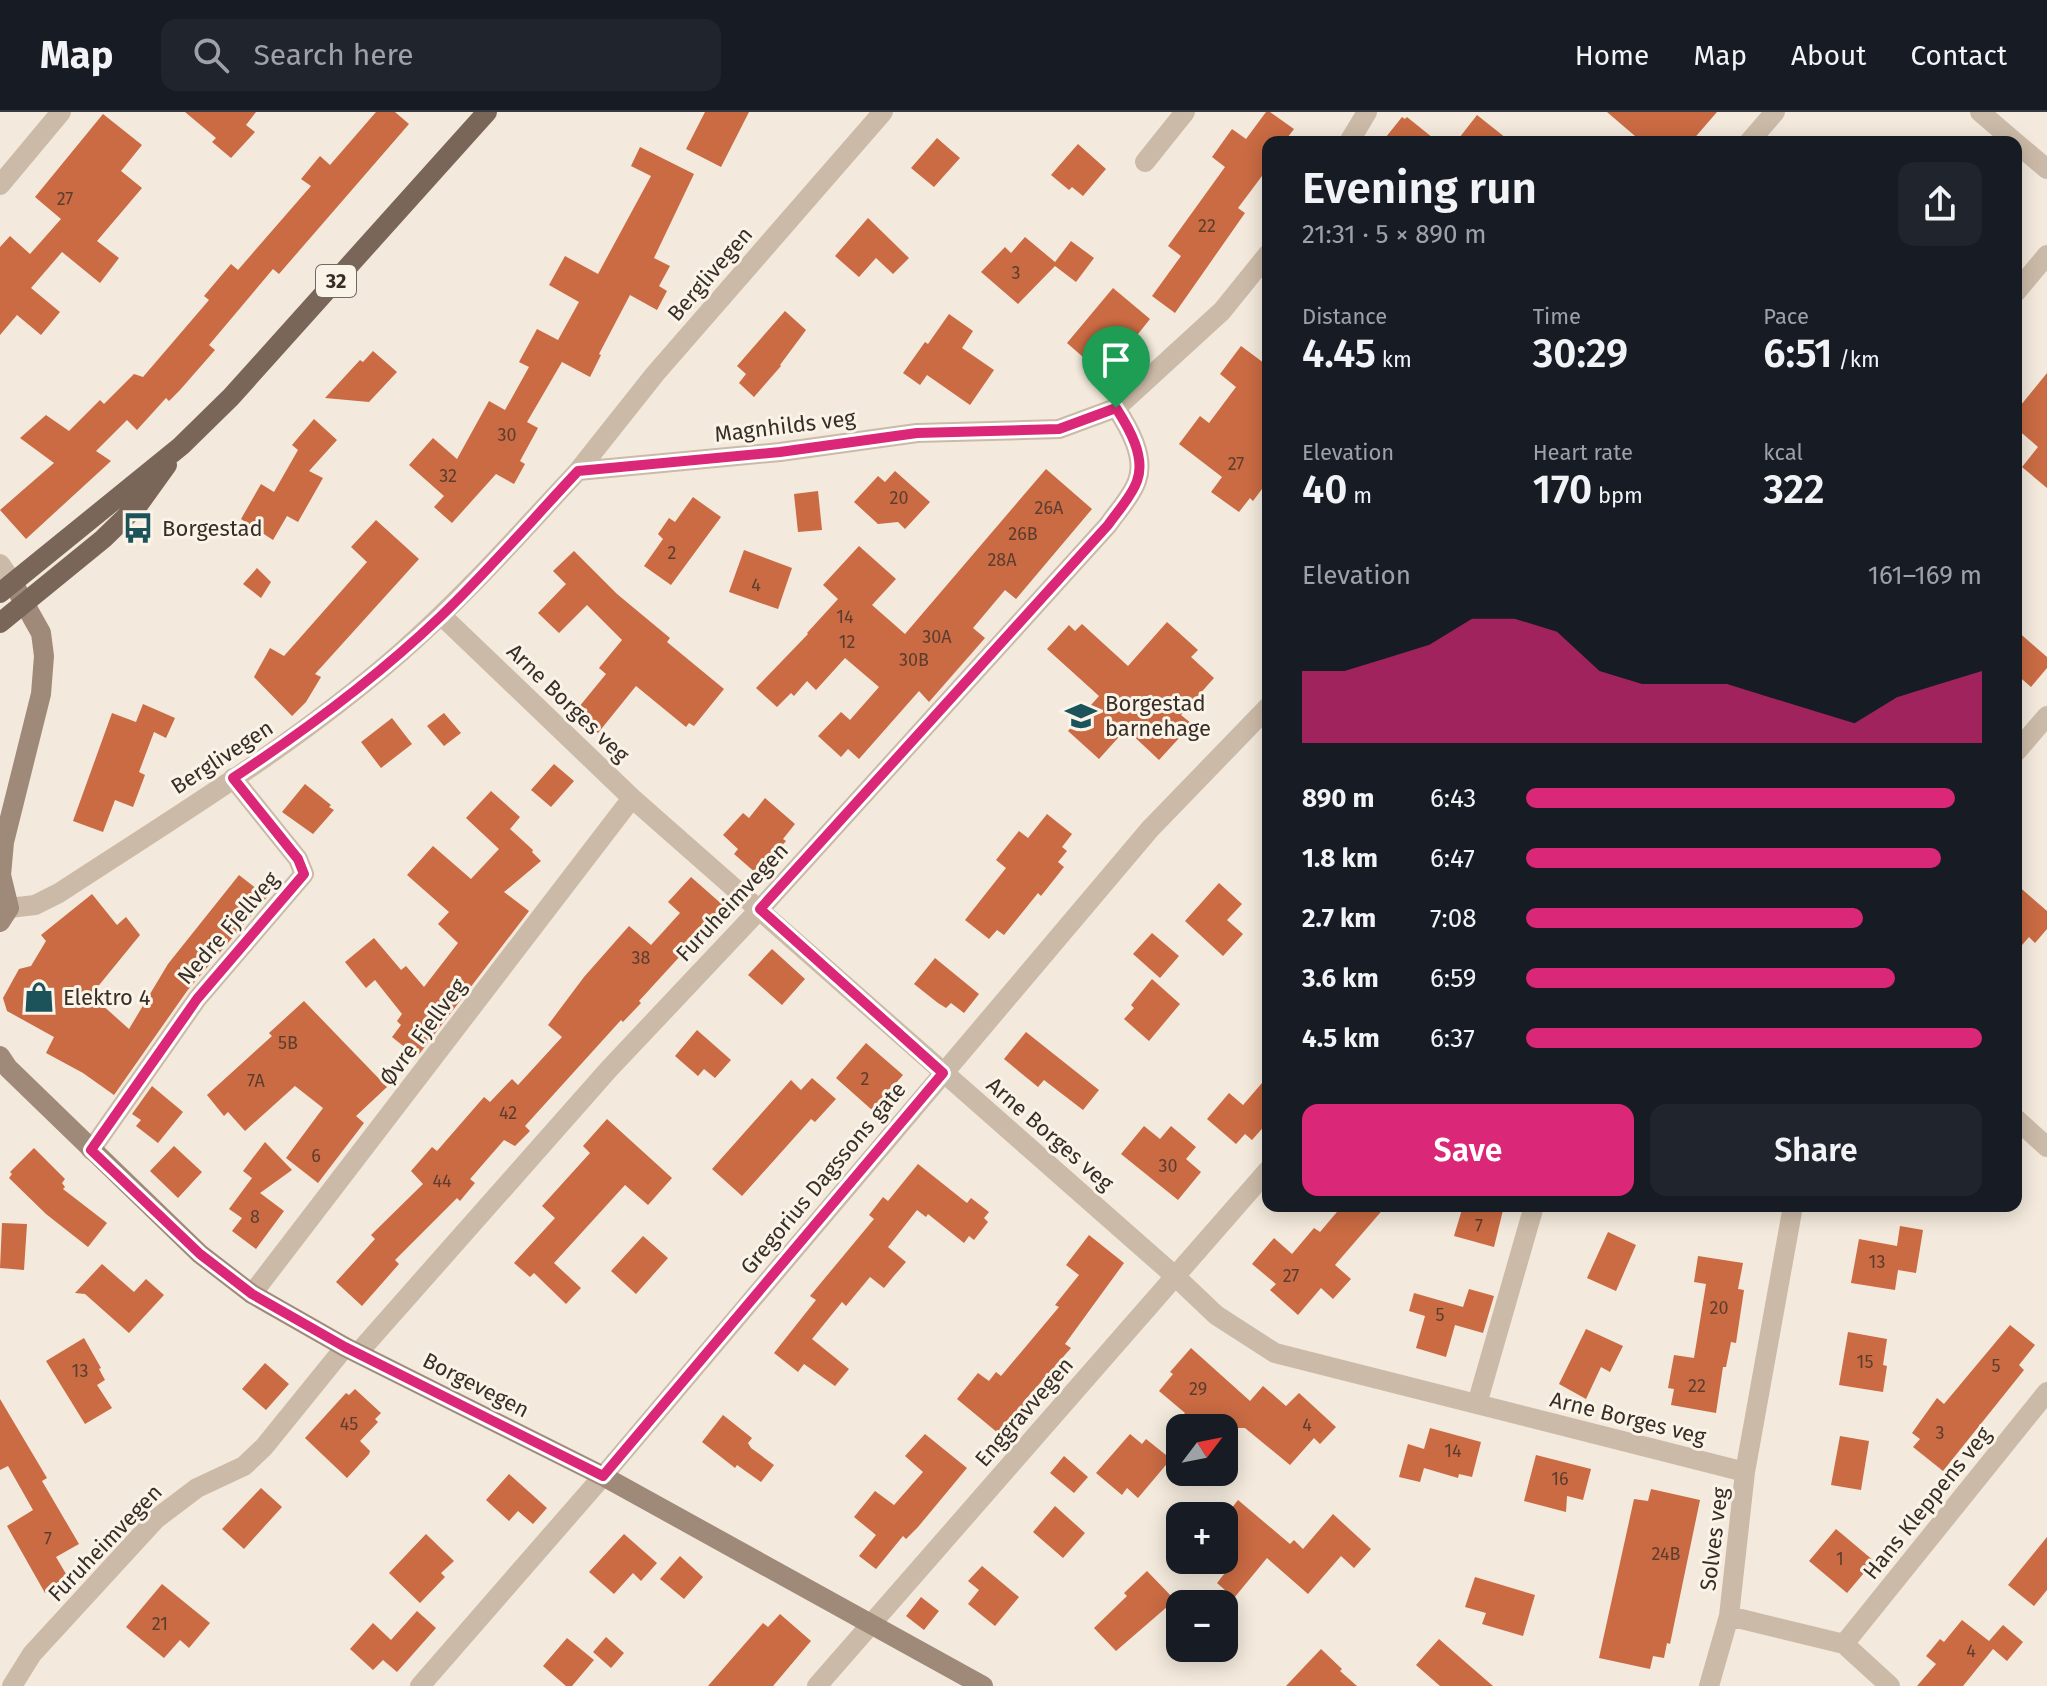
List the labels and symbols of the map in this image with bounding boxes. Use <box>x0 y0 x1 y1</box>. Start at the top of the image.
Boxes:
house number: 27 <box>57 188 73 210</box>
house number: 22 <box>1198 215 1216 237</box>
street label: Berglivegen <box>662 221 758 327</box>
house number: 3 <box>1012 262 1020 284</box>
road number: 32 <box>316 265 356 297</box>
pin <box>1082 326 1150 408</box>
street label: Magnhilds veg <box>713 404 858 448</box>
house number: 30 <box>497 424 517 446</box>
house number: 27 <box>1228 453 1244 475</box>
house number: 32 <box>439 465 457 487</box>
house number: 20 <box>890 487 908 509</box>
house number: 26A <box>1035 497 1064 519</box>
bus stop icon: Borgestad <box>121 511 155 545</box>
place label: Borgestad <box>162 515 263 542</box>
house number: 26B <box>1008 523 1038 545</box>
house number: 2 <box>668 542 677 564</box>
house number: 28A <box>987 549 1017 571</box>
house number: 4 <box>751 574 761 596</box>
house number: 14 <box>836 606 854 628</box>
house number: 30A <box>922 626 952 648</box>
house number: 12 <box>839 631 855 653</box>
street label: Arne Borges veg <box>501 638 635 769</box>
house number: 30B <box>899 649 929 671</box>
place label: Borgestad barnehage <box>1105 690 1211 742</box>
school or university icon: Borgestad barnehage <box>1064 699 1098 733</box>
street label: Berglivegen <box>166 714 278 800</box>
street label: Furuheimvegen <box>670 837 794 967</box>
street label: Nedre Fjellveg <box>172 866 285 990</box>
house number: 38 <box>632 947 651 969</box>
street label: Øvre Fjellveg <box>374 973 472 1091</box>
shop icon: Elektro 4 <box>22 980 56 1014</box>
place label: Elektro 4 <box>63 984 151 1011</box>
house number: 5B <box>278 1032 298 1054</box>
house number: 2 <box>861 1068 870 1090</box>
house number: 7A <box>247 1070 266 1092</box>
street label: Arne Borges veg <box>981 1071 1119 1197</box>
street label: Gregorius Dagssons gate <box>735 1076 911 1280</box>
house number: 42 <box>499 1102 517 1124</box>
house number: 6 <box>311 1145 321 1167</box>
house number: 30 <box>1158 1155 1178 1177</box>
house number: 44 <box>432 1170 452 1192</box>
house number: 8 <box>250 1206 260 1228</box>
house number: 7 <box>1475 1215 1483 1237</box>
house number: 13 <box>1869 1251 1885 1273</box>
house number: 27 <box>1283 1265 1299 1287</box>
house number: 20 <box>1710 1297 1728 1319</box>
house number: 5 <box>1435 1304 1445 1326</box>
street label: Borgevegen <box>418 1347 534 1423</box>
house number: 15 <box>1857 1351 1873 1373</box>
street label: Enggravvegen <box>969 1352 1079 1472</box>
house number: 5 <box>1991 1355 2001 1377</box>
house number: 13 <box>72 1360 88 1382</box>
house number: 22 <box>1688 1375 1706 1397</box>
house number: 29 <box>1189 1378 1207 1400</box>
street label: Arne Borges veg <box>1547 1386 1709 1451</box>
house number: 45 <box>340 1413 358 1435</box>
north arrow <box>1166 1414 1238 1486</box>
house number: 4 <box>1302 1414 1312 1436</box>
street label: Hans Kleppens veg <box>1857 1421 1997 1585</box>
house number: 3 <box>1936 1422 1944 1444</box>
house number: 14 <box>1444 1440 1462 1462</box>
house number: 16 <box>1551 1468 1569 1490</box>
street label: Furuheimvegen <box>42 1479 168 1607</box>
street label: Solves veg <box>1694 1485 1734 1592</box>
house number: 7 <box>44 1528 52 1550</box>
house number: 24B <box>1652 1543 1681 1565</box>
house number: 1 <box>1836 1548 1844 1570</box>
house number: 21 <box>152 1613 168 1635</box>
house number: 4 <box>1966 1640 1976 1662</box>

